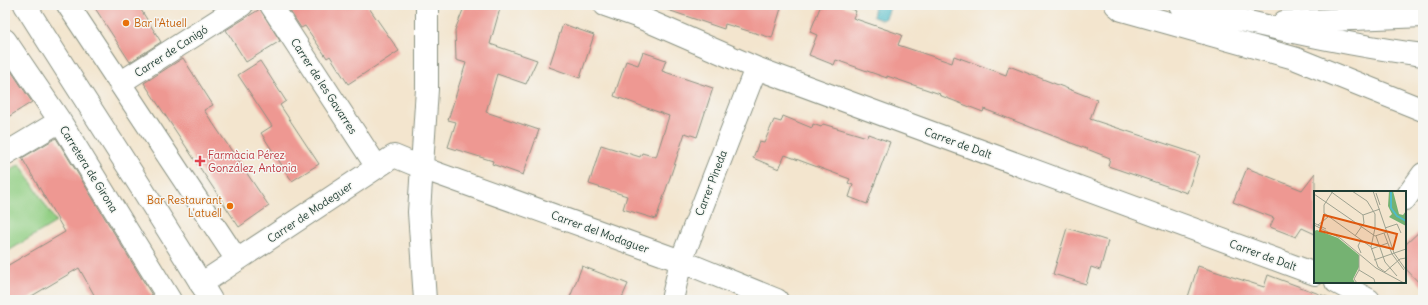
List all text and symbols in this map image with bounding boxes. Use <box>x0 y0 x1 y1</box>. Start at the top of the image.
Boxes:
place label: Bar l'Atuell <box>134 16 187 30</box>
marker: Bar l'Atuell <box>121 18 131 28</box>
street label: Carrer de Canigó <box>132 22 210 80</box>
street label: Carrer de les Gavarres <box>288 35 360 137</box>
street label: Carretera de Girona <box>57 123 121 215</box>
street label: Carrer de Dalt <box>923 124 994 162</box>
place label: Farmàcia Pérez González, Antonia <box>208 148 297 175</box>
street label: Carrer Pineda <box>692 148 730 218</box>
marker: Farmàcia Pérez González, Antonia <box>195 156 205 166</box>
street label: Carrer de Modeguer <box>264 178 356 246</box>
inset map <box>1314 191 1406 283</box>
place label: Bar Restaurant L'atuell <box>147 193 222 220</box>
marker: Bar Restaurant L'atuell <box>225 201 235 211</box>
street label: Carrer del Modaguer <box>549 208 651 256</box>
street label: Carrer de Dalt <box>1228 236 1299 274</box>

